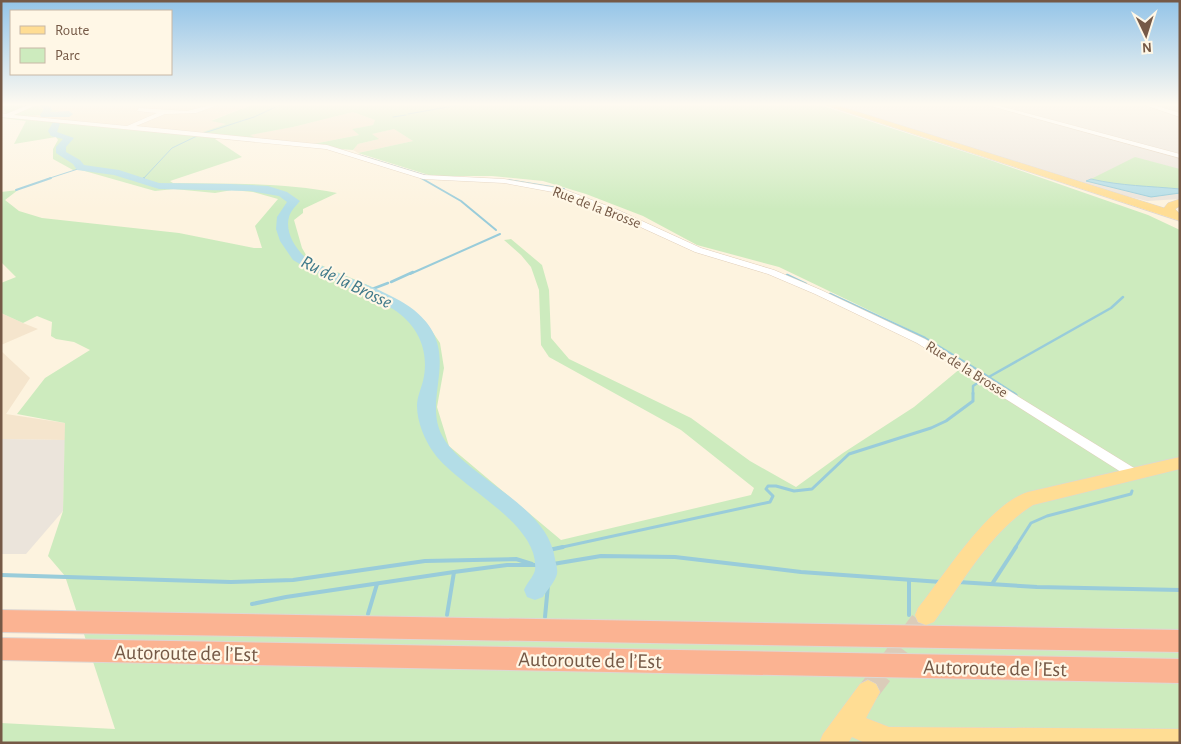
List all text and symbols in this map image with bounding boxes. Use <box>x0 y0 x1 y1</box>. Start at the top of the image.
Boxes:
legend <box>10 10 172 75</box>
north arrow <box>1121 10 1171 60</box>
text: Route <box>55 23 89 38</box>
text: N <box>1141 40 1152 54</box>
text: Parc <box>55 48 80 63</box>
street label: Rue de la Brosse <box>551 184 643 231</box>
water label: Ru de la Brosse <box>298 252 395 312</box>
street label: Rue de la Brosse <box>923 338 1010 401</box>
street label: Autoroute de l’Est <box>114 642 258 665</box>
street label: Autoroute de l’Est <box>518 649 662 672</box>
street label: Autoroute de l’Est <box>923 657 1067 680</box>

